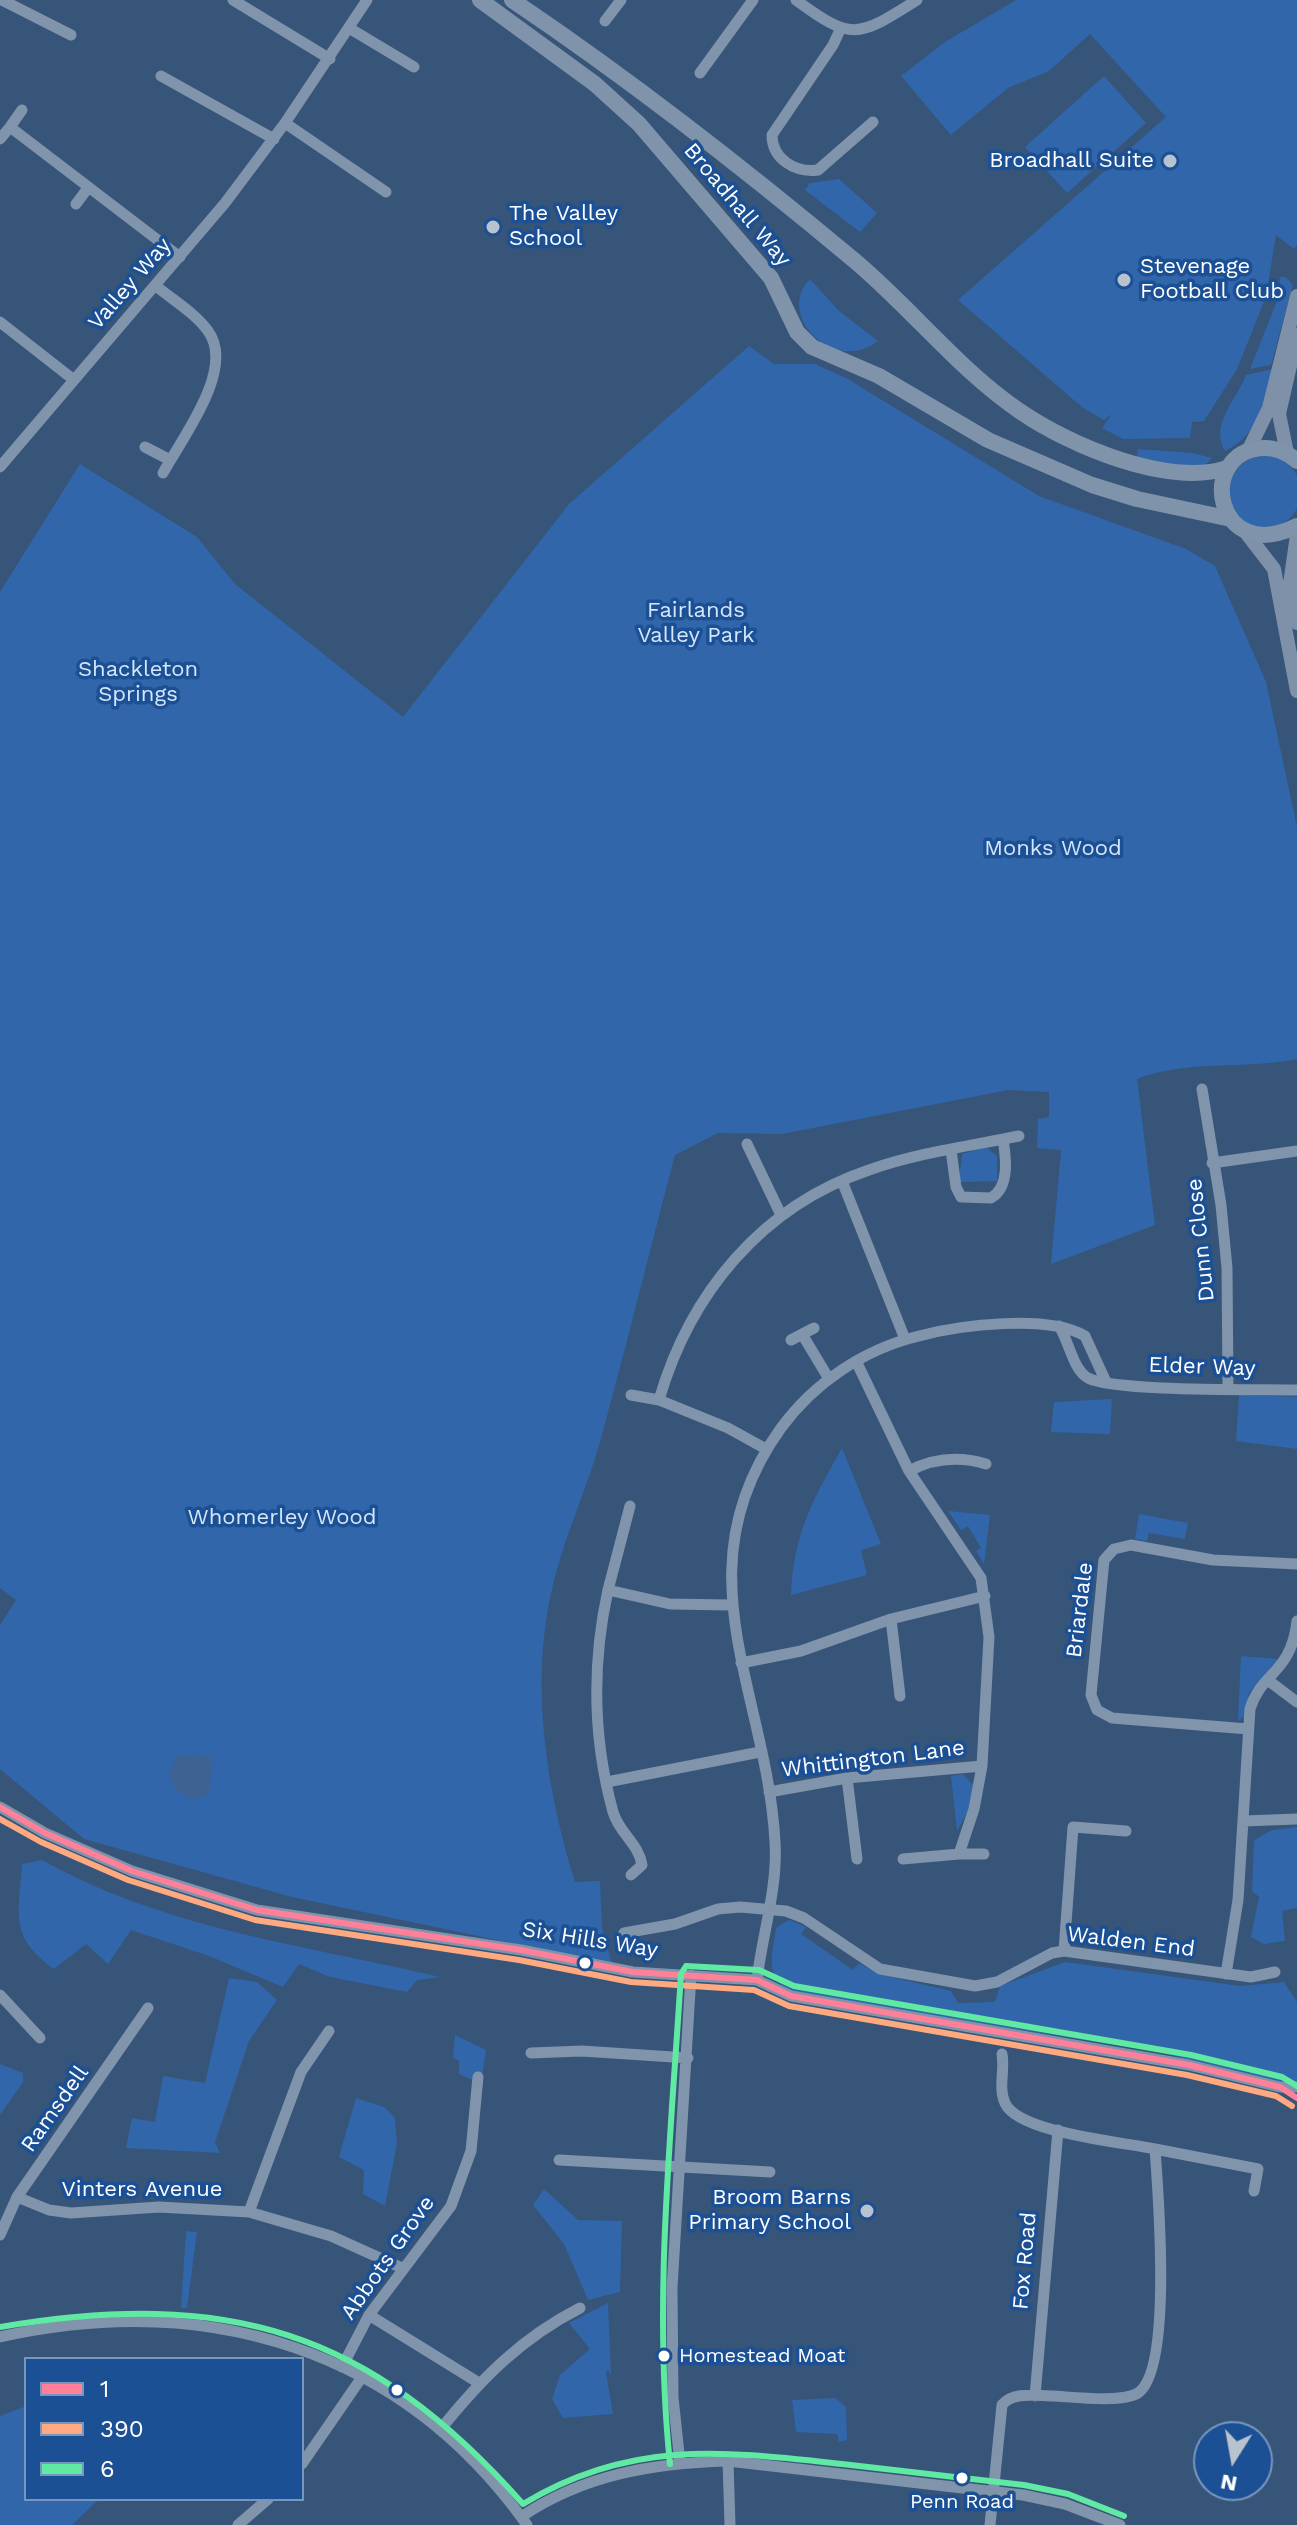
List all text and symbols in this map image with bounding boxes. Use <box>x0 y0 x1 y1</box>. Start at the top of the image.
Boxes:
street label: Broadhall Way <box>678 138 796 272</box>
place label: Broadhall Suite <box>989 148 1154 174</box>
marker: Broadhall Suite <box>1161 152 1179 170</box>
place label: The Valley School <box>509 201 618 252</box>
marker: The Valley School <box>484 218 502 236</box>
street label: Valley Way <box>83 233 177 335</box>
place label: Stevenage Football Club <box>1140 254 1284 306</box>
marker: Stevenage Football Club <box>1115 271 1133 289</box>
park label: Fairlands Valley Park <box>637 598 755 650</box>
park label: Shackleton Springs <box>78 657 198 708</box>
park label: Monks Wood <box>984 836 1122 862</box>
street label: Dunn Close <box>1181 1177 1221 1303</box>
street label: Elder Way <box>1148 1352 1256 1382</box>
park label: Whomerley Wood <box>188 1505 376 1531</box>
street label: Briardale <box>1061 1561 1099 1659</box>
street label: Whittington Lane <box>780 1735 966 1783</box>
street label: Six Hills Way <box>520 1916 660 1964</box>
street label: Walden End <box>1066 1921 1196 1963</box>
unlabelled marker <box>577 1955 593 1971</box>
street label: Ramsdell <box>16 2061 94 2157</box>
street label: Vinters Avenue <box>62 2177 222 2203</box>
place label: Broom Barns Primary School <box>688 2185 851 2236</box>
street label: Abbots Grove <box>336 2191 440 2325</box>
marker: Broom Barns Primary School <box>858 2202 876 2220</box>
street label: Fox Road <box>1008 2211 1042 2311</box>
place label: Homestead Moat <box>679 2344 845 2368</box>
marker: Homestead Moat <box>656 2348 672 2364</box>
legend <box>24 2357 304 2501</box>
text: 1 <box>100 2375 109 2403</box>
unlabelled marker <box>389 2382 405 2398</box>
text: 390 <box>100 2415 144 2443</box>
north arrow <box>1193 2421 1273 2501</box>
text: 6 <box>100 2455 115 2483</box>
text: N <box>1218 2469 1239 2497</box>
marker: Penn Road <box>954 2470 970 2486</box>
place label: Penn Road <box>910 2490 1014 2514</box>

